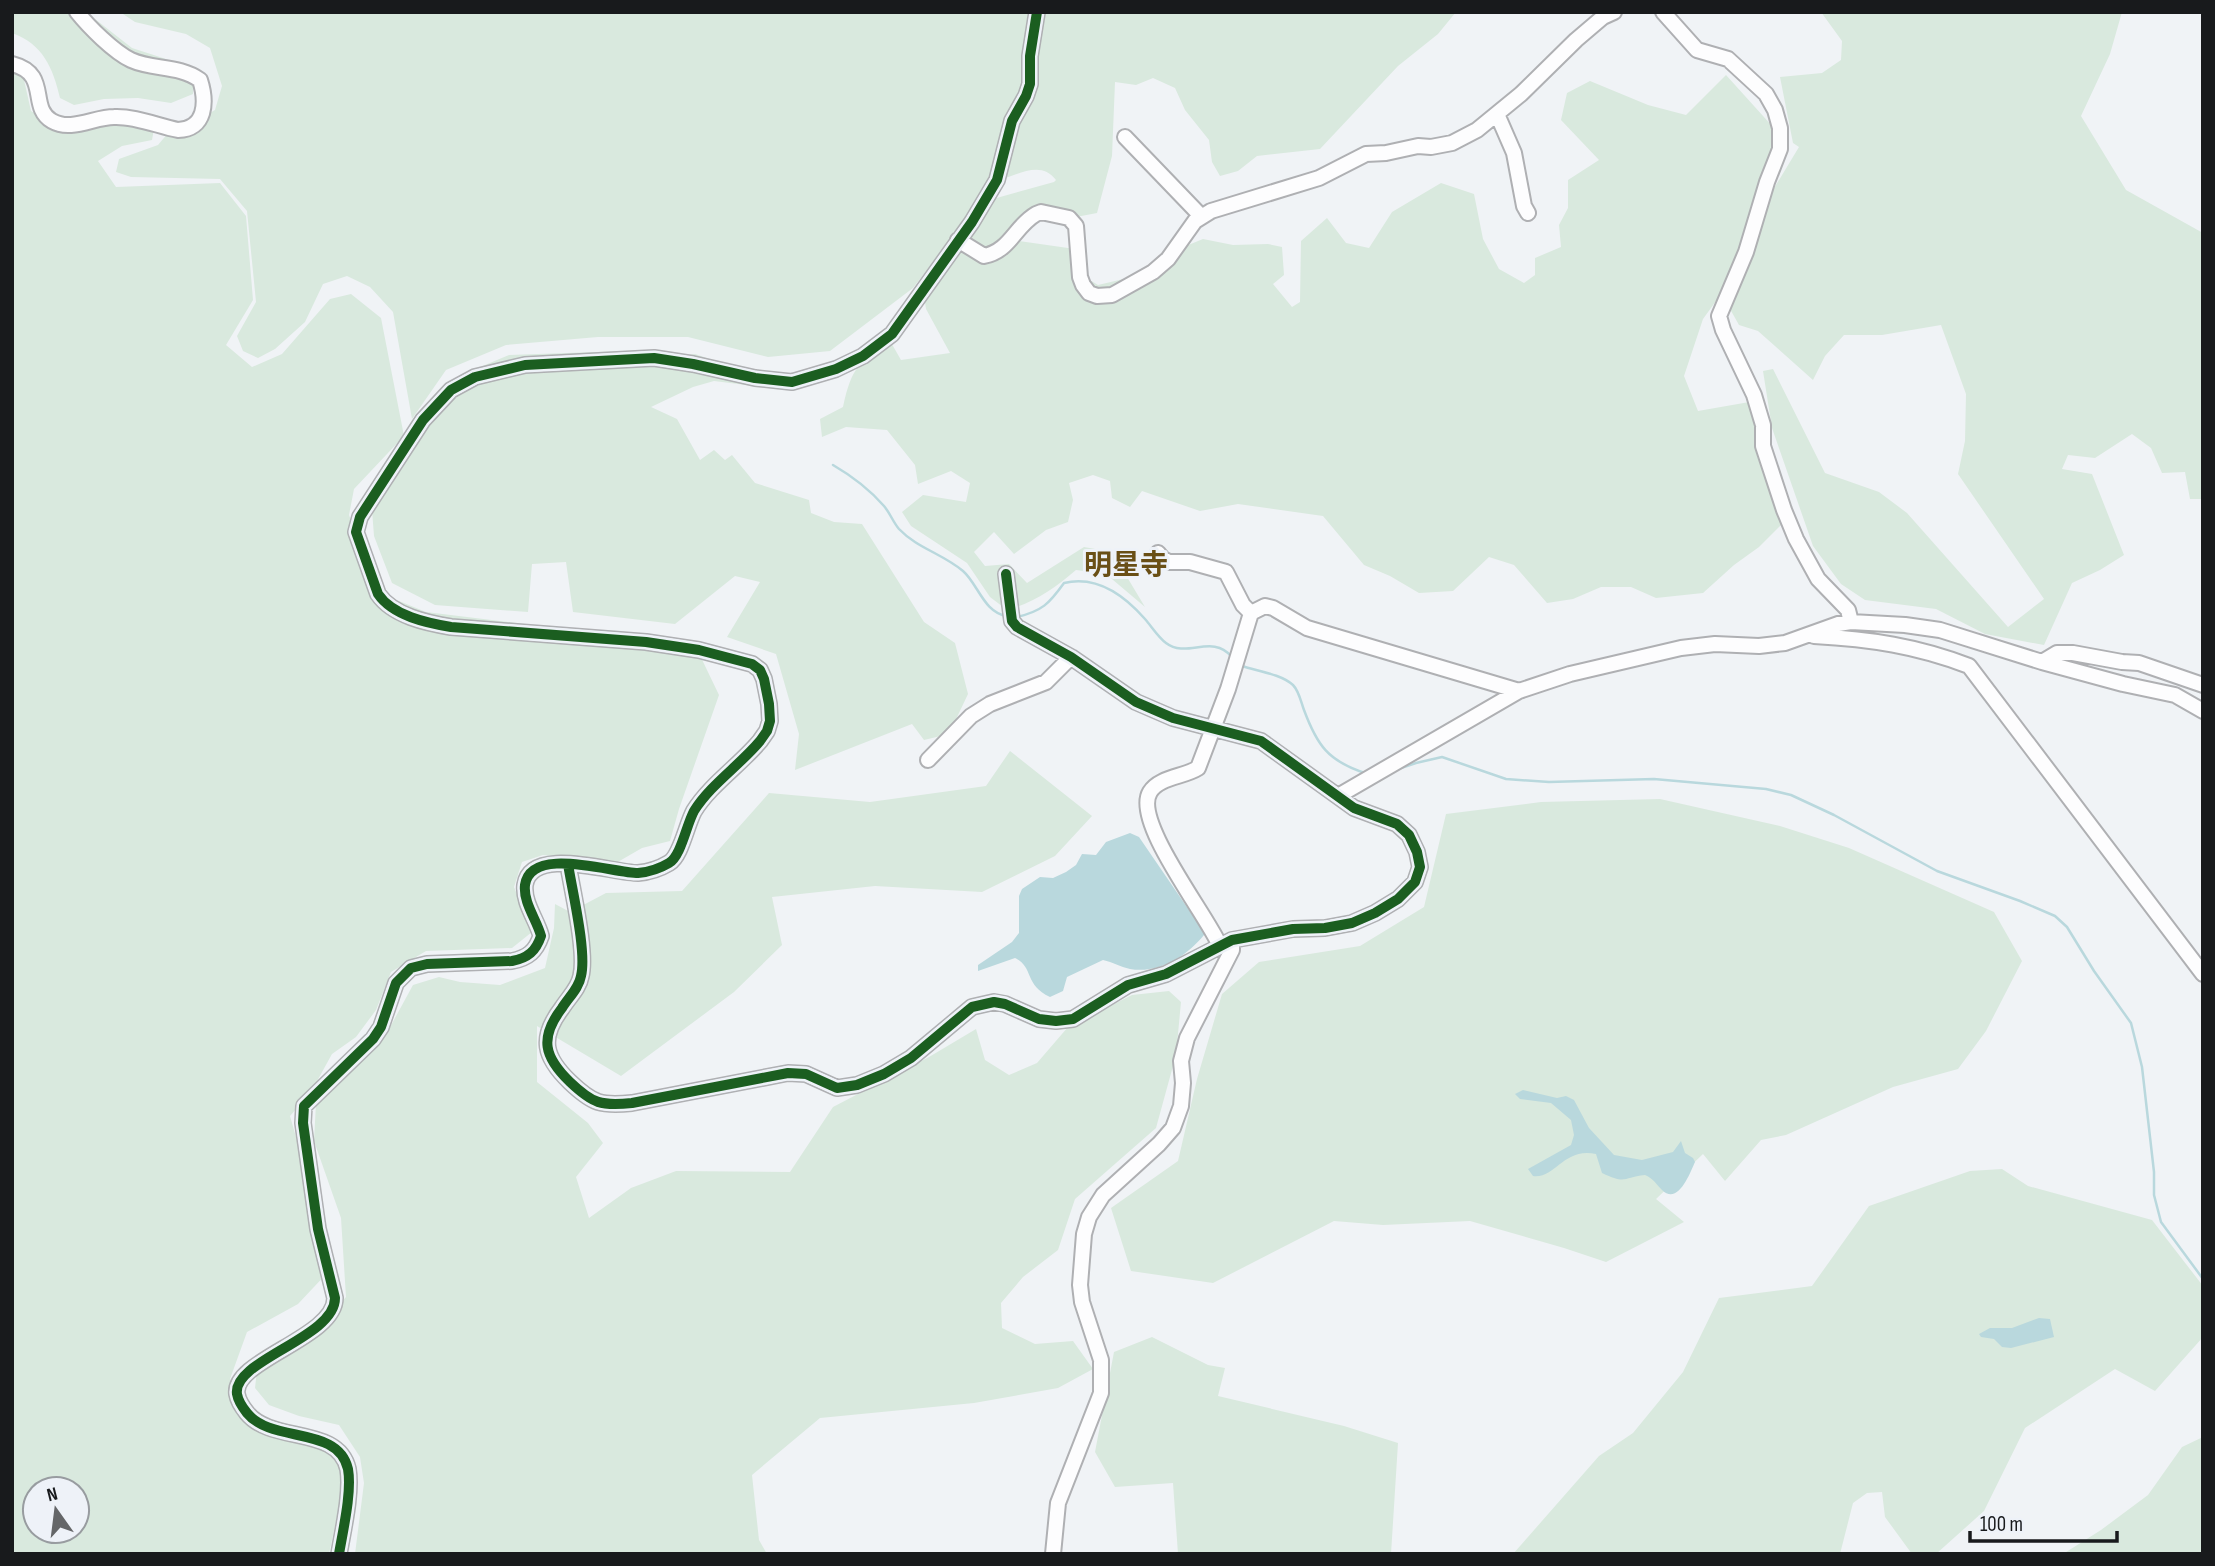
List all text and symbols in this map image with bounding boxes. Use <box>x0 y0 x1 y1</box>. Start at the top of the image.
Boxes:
district label: 明星寺 <box>1084 549 1168 582</box>
north arrow <box>21 1475 91 1545</box>
text: N <box>45 1483 60 1507</box>
scale bar <box>1970 1500 2117 1544</box>
text: 100 m <box>1980 1512 2023 1537</box>

